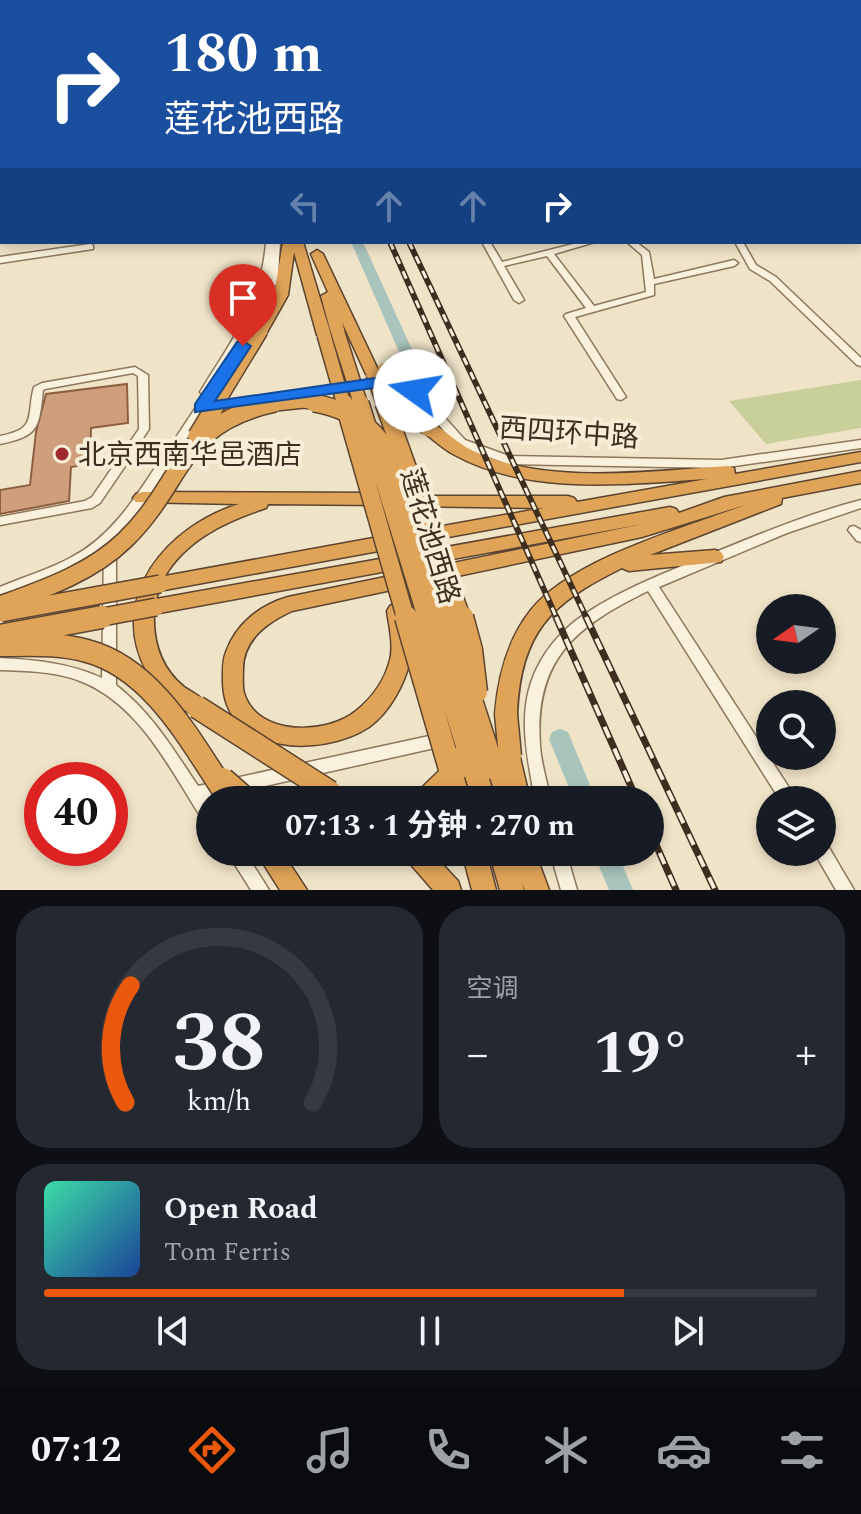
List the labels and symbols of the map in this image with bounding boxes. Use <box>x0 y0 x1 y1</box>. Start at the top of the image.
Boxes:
pin <box>209 264 277 346</box>
position arrow <box>373 349 457 433</box>
street label: 西四环中路 <box>498 407 640 460</box>
place label: 北京西南华邑酒店 <box>78 434 302 477</box>
marker: 北京西南华邑酒店 <box>53 445 71 463</box>
street label: 莲花池西路 <box>389 463 471 610</box>
north arrow <box>756 594 836 674</box>
speed limit sign: 40 <box>24 762 128 866</box>

